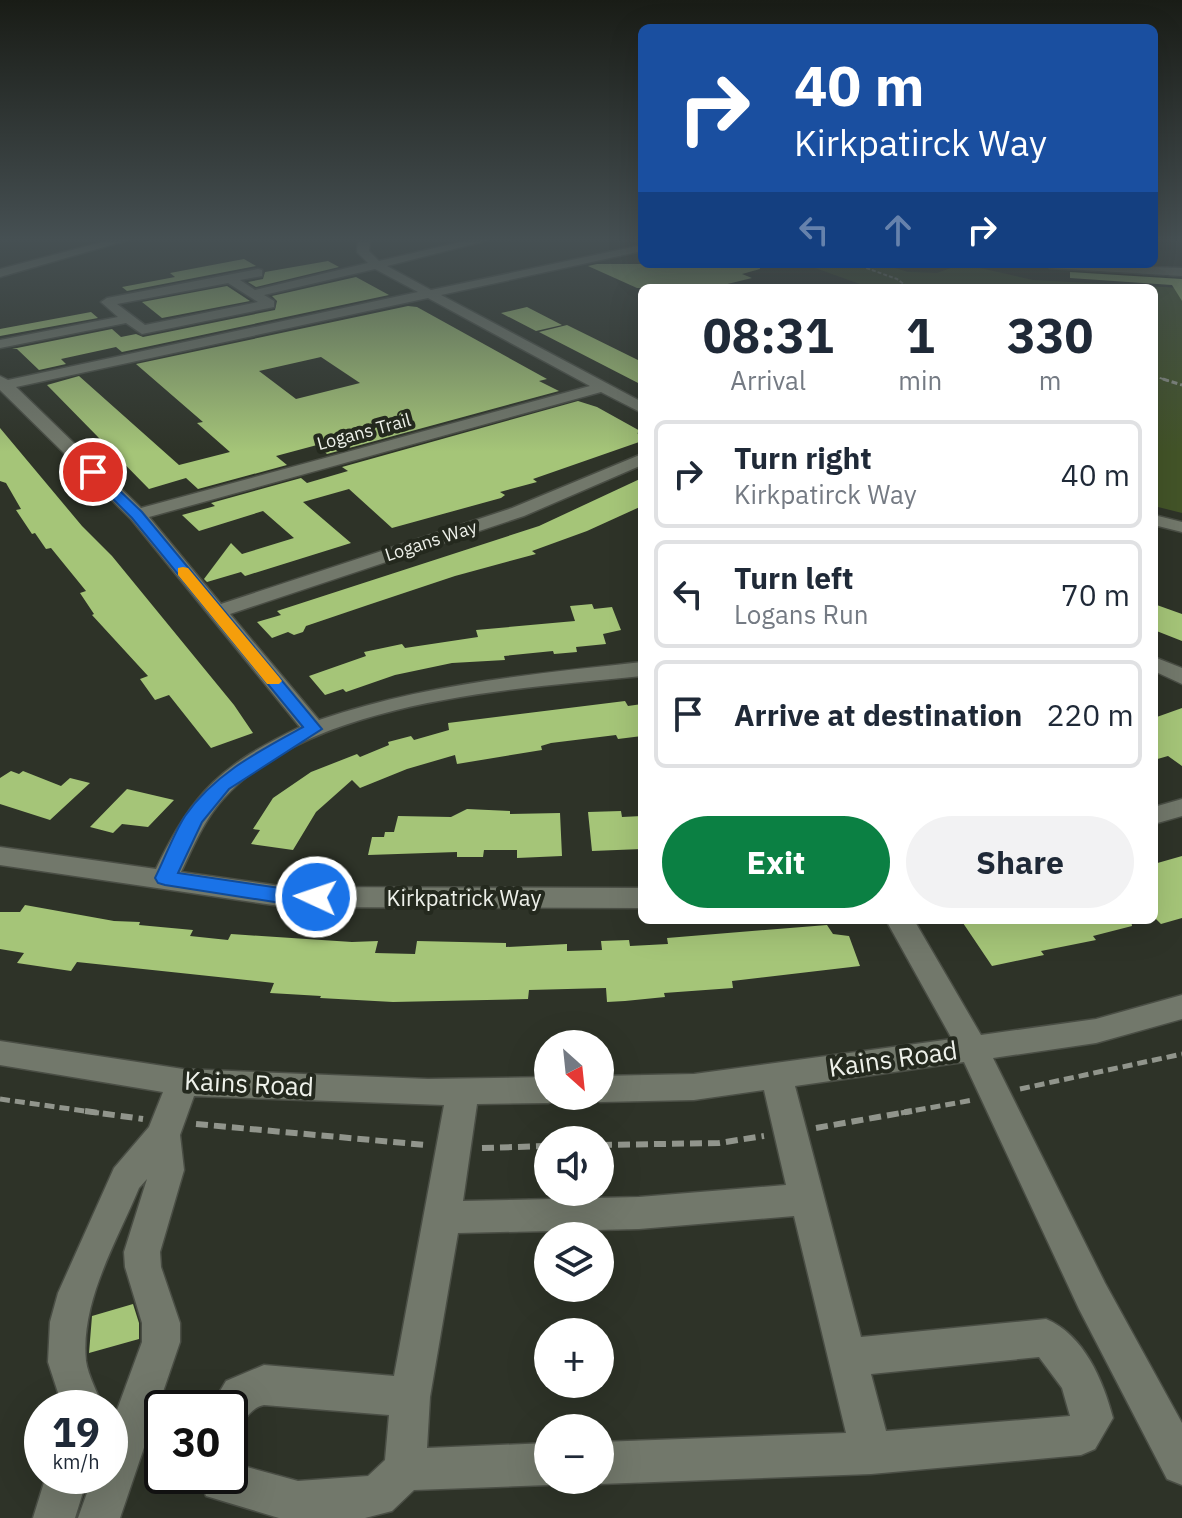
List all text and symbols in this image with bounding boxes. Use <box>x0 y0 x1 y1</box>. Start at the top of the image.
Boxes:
text: 40 m <box>794 49 924 121</box>
icon: right <box>662 56 766 160</box>
text: Kirkpatirck Way <box>794 119 1047 166</box>
icon: left <box>792 208 836 252</box>
icon: ahead <box>876 208 920 252</box>
icon: right <box>960 208 1004 252</box>
text: 08:31 <box>703 304 834 366</box>
text: 1 <box>906 304 935 366</box>
text: 330 <box>1007 304 1093 366</box>
text: Arrival <box>730 363 806 397</box>
text: min <box>898 363 942 397</box>
text: m <box>1039 363 1061 397</box>
street label: Logans Trail <box>314 408 413 455</box>
pin <box>59 438 127 506</box>
text: Turn right <box>734 438 872 477</box>
icon: arrive <box>71 450 115 494</box>
icon: right <box>666 452 710 496</box>
text: 40 m <box>1061 455 1130 494</box>
text: Kirkpatirck Way <box>734 477 917 511</box>
street label: Logans Way <box>382 515 480 566</box>
text: Turn left <box>734 558 853 597</box>
icon: left <box>666 572 710 616</box>
text: 70 m <box>1061 575 1130 614</box>
text: Logans Run <box>734 597 869 631</box>
icon: arrive <box>666 692 710 736</box>
text: Arrive at destination <box>734 695 1022 734</box>
text: 220 m <box>1046 695 1134 734</box>
button: Exit <box>662 816 890 908</box>
button: Share <box>906 816 1134 908</box>
position arrow <box>274 855 358 939</box>
street label: Kirkpatrick Way <box>387 883 541 912</box>
north arrow <box>534 1030 614 1110</box>
map controls <box>534 1030 614 1494</box>
street label: Kains Road <box>826 1032 960 1084</box>
street label: Kains Road <box>183 1063 315 1103</box>
button: sound <box>534 1126 614 1206</box>
button: layers <box>534 1222 614 1302</box>
button: + <box>534 1318 614 1398</box>
speed limit sign: 30 <box>144 1390 248 1494</box>
text: 19 <box>52 1406 100 1458</box>
button: − <box>534 1414 614 1494</box>
text: km/h <box>52 1448 100 1475</box>

